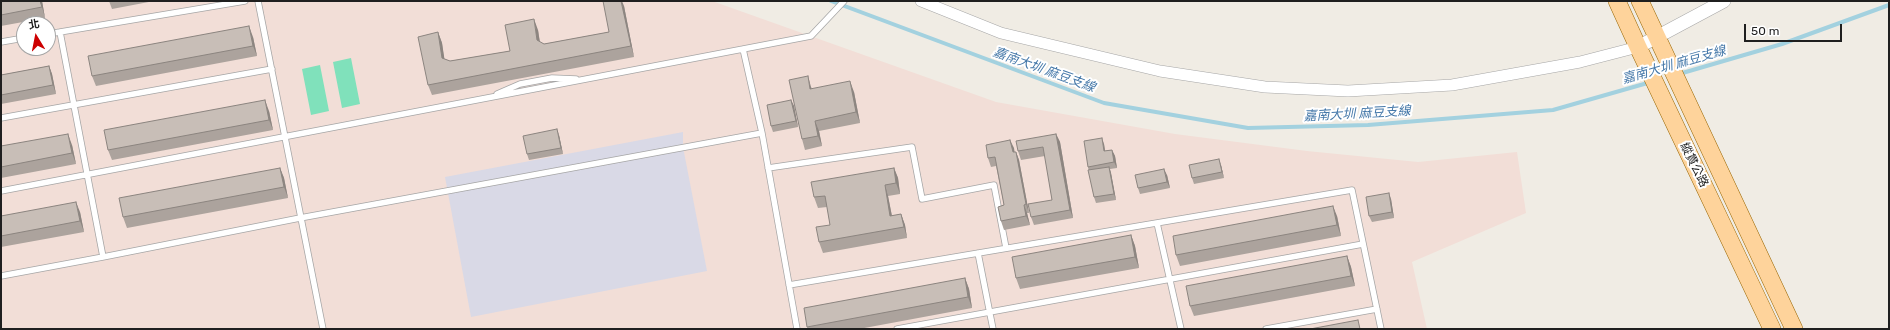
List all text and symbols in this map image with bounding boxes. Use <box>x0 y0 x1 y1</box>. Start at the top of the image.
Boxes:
north arrow <box>16 16 56 56</box>
scale bar <box>1746 16 1844 42</box>
text: 北 <box>27 17 41 32</box>
text: 50 m <box>1751 24 1779 38</box>
water label: 嘉南大圳 麻豆支線 <box>1620 43 1728 87</box>
water label: 嘉南大圳 麻豆支線 <box>991 44 1097 96</box>
water label: 嘉南大圳 麻豆支線 <box>1303 103 1411 125</box>
street label: 縱貫公路 <box>1677 140 1711 190</box>

